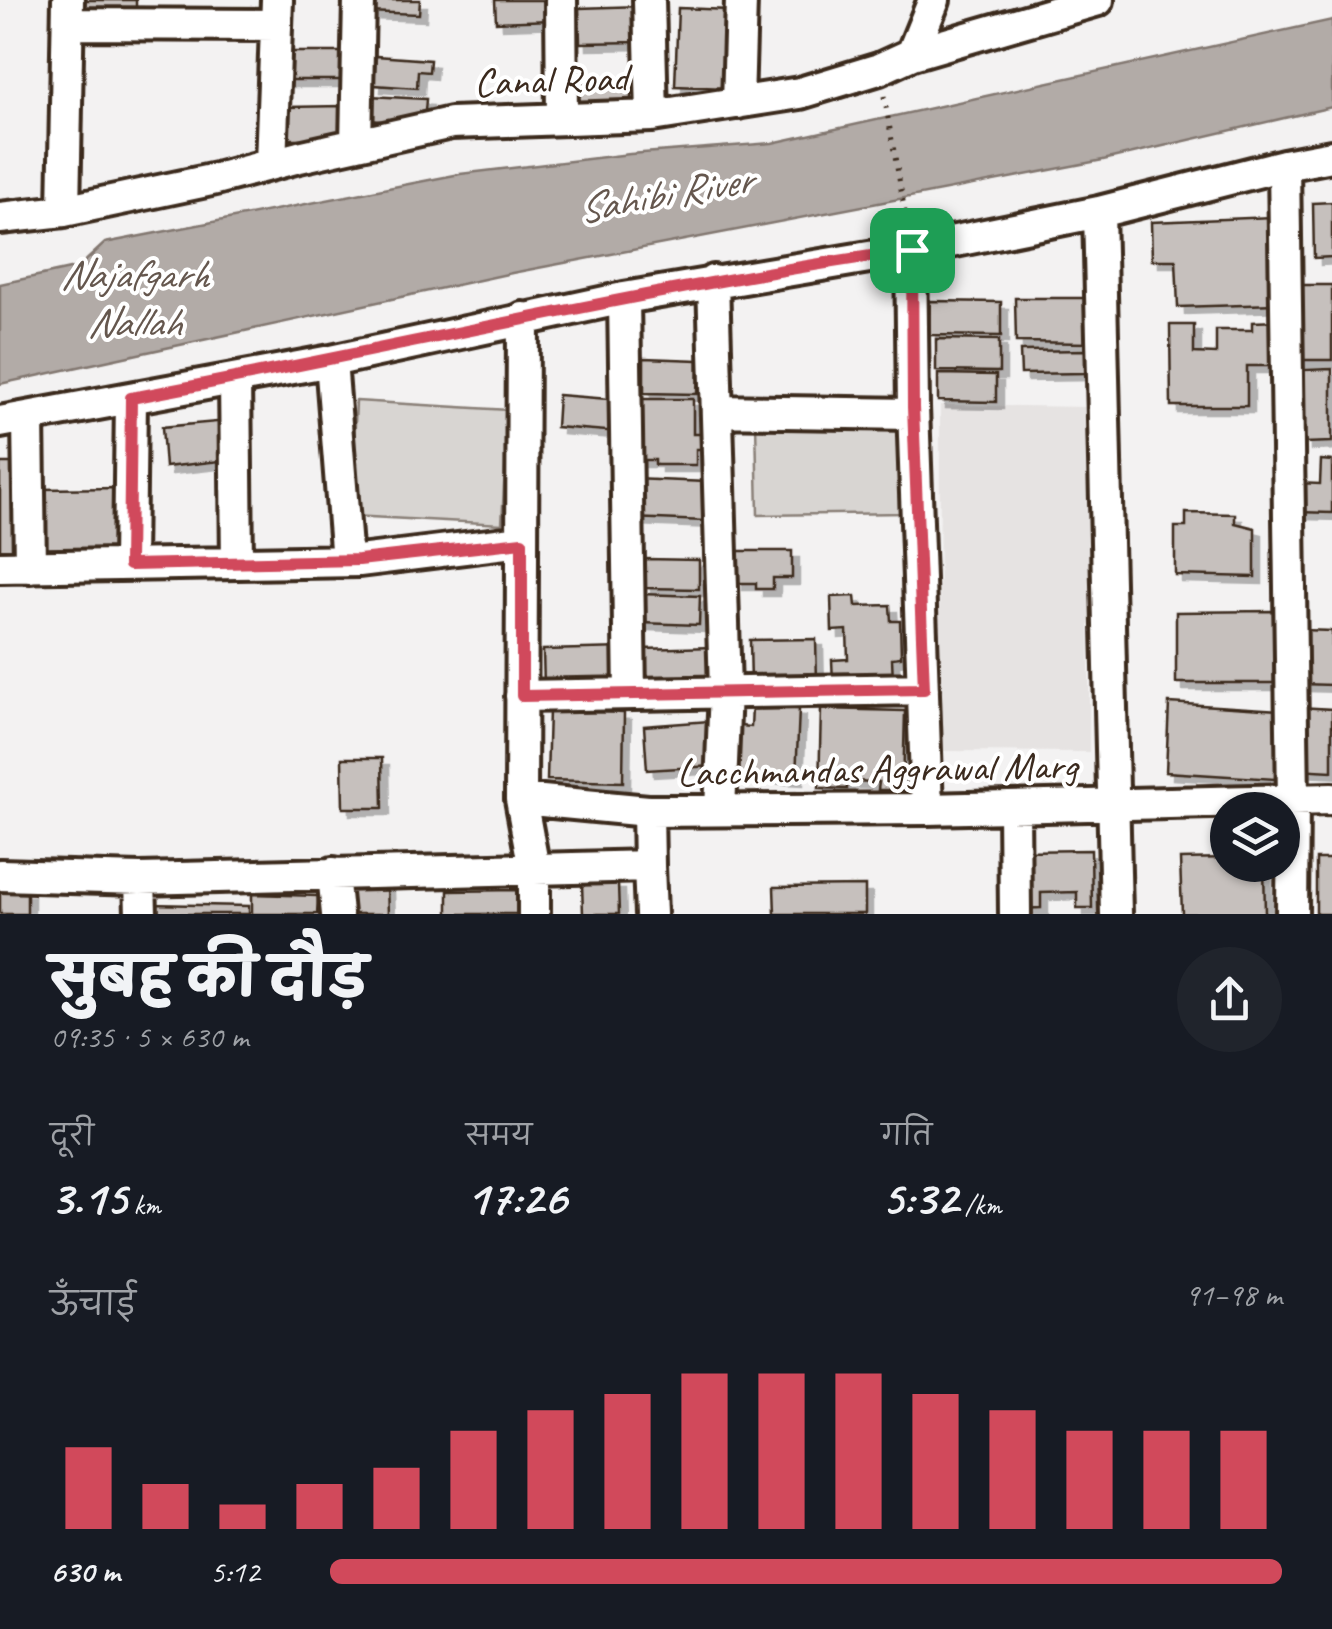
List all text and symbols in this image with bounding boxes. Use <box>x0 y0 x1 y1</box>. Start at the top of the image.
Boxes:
street label: Canal Road <box>473 52 634 108</box>
water label: Sahibi River <box>573 152 763 236</box>
pin <box>870 208 955 293</box>
icon: arrive <box>885 223 940 278</box>
water label: Najafgarh Nallah <box>60 248 211 349</box>
street label: Lacchmandas Aggrawal Marg <box>677 740 1080 797</box>
map controls <box>1210 792 1300 882</box>
button: layers <box>1210 792 1300 882</box>
text: सुबह की दौड़ <box>50 943 367 1013</box>
button: share <box>1177 947 1282 1052</box>
text: 09:35 · 5 × 630 m <box>50 1016 248 1057</box>
text: दूरी <box>50 1118 94 1153</box>
text: समय <box>466 1118 532 1153</box>
text: गति <box>881 1118 932 1153</box>
text: 3.15 <box>50 1166 127 1229</box>
text: 17:26 <box>466 1166 566 1229</box>
text: 5:32 <box>881 1166 958 1229</box>
text: km <box>127 1187 161 1222</box>
text: /km <box>958 1187 1001 1222</box>
text: 91–98 m <box>1184 1274 1282 1315</box>
text: ऊँचाई <box>50 1284 136 1325</box>
text: 630 m <box>50 1551 120 1592</box>
text: 5:12 <box>210 1551 260 1592</box>

